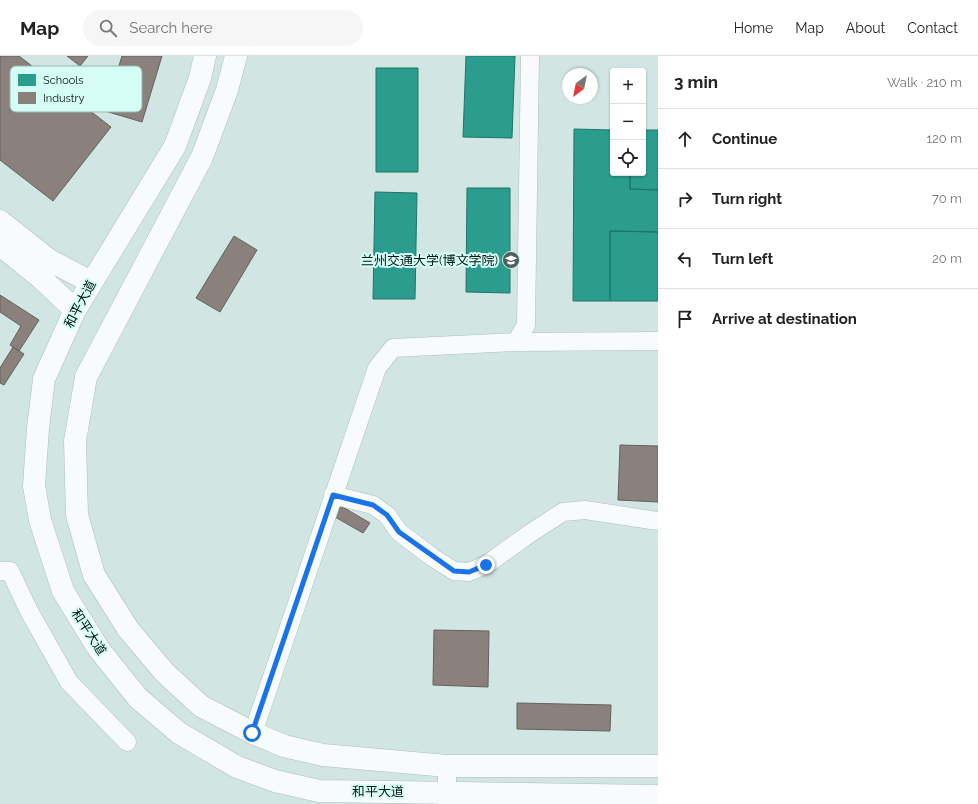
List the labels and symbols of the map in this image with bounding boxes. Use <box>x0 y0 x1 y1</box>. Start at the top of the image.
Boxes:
legend <box>10 66 142 112</box>
north arrow <box>562 68 598 104</box>
text: Schools <box>43 74 84 87</box>
text: Industry <box>43 92 84 105</box>
school or university icon: 兰州交通大学(博文学院) <box>501 250 521 270</box>
place label: 兰州交通大学(博文学院) <box>361 253 498 268</box>
street label: 和平大道 <box>61 278 99 330</box>
route end <box>477 556 495 574</box>
street label: 和平大道 <box>69 606 109 658</box>
route start <box>243 724 261 742</box>
street label: 和平大道 <box>352 784 404 799</box>

